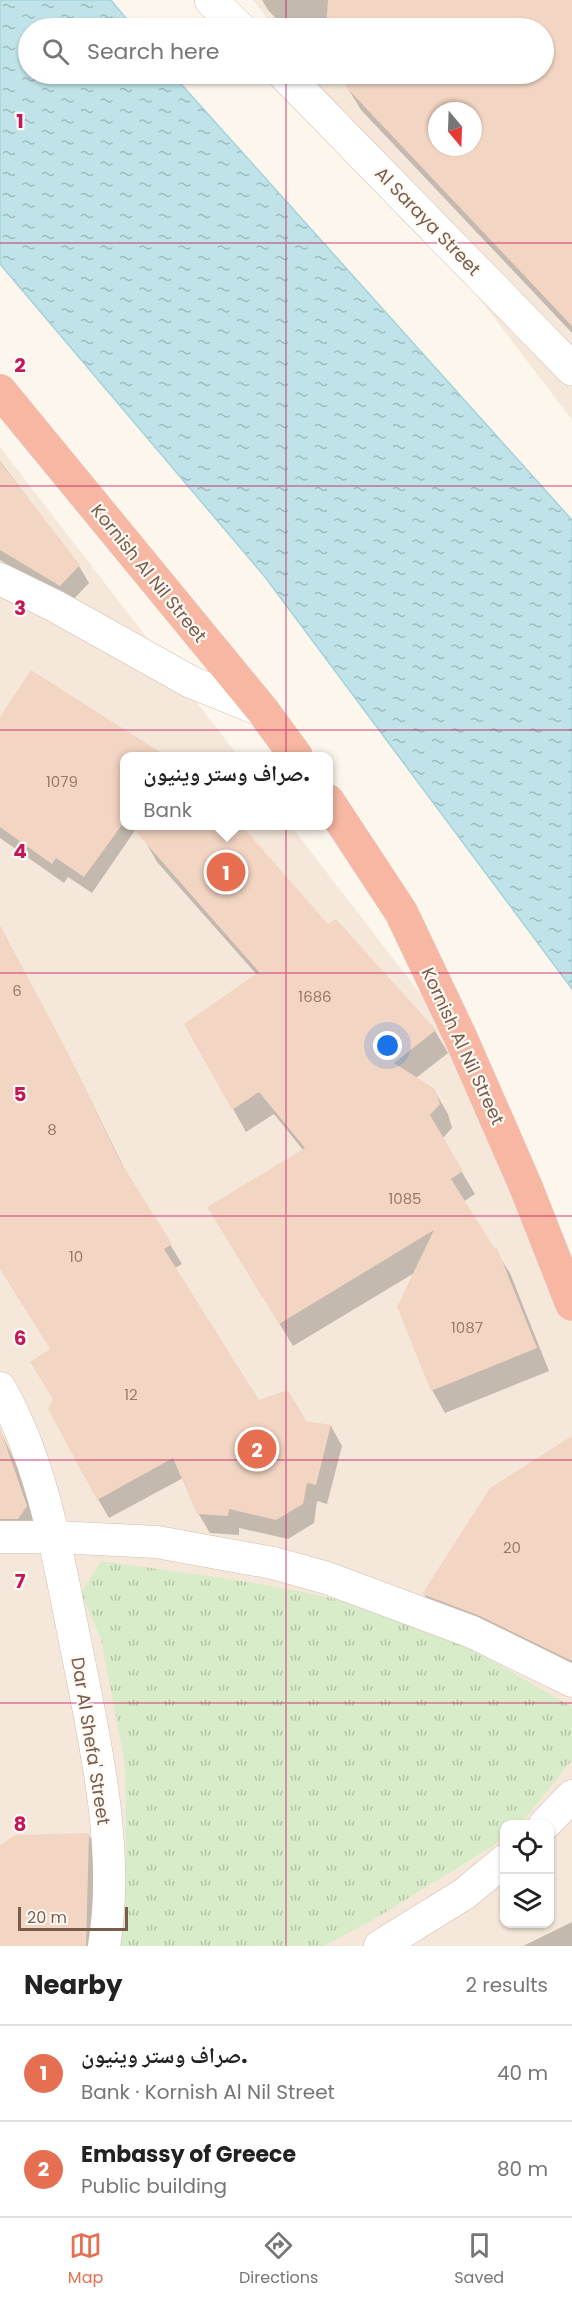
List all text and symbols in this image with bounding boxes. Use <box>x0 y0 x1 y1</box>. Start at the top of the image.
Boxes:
search box <box>18 18 554 84</box>
icon: search <box>39 35 72 68</box>
text: Search here <box>87 36 220 67</box>
north arrow <box>428 102 482 156</box>
text: 1 <box>16 107 24 135</box>
street label: Al Saraya Street <box>369 161 487 281</box>
text: 2 <box>14 351 26 379</box>
street label: Kornish Al Nil Street <box>85 499 213 647</box>
text: 3 <box>14 594 26 622</box>
popup <box>120 752 333 830</box>
text: صراف وستر وينيون. <box>143 758 310 789</box>
house number: 1079 <box>46 771 78 792</box>
text: Bank <box>143 796 192 824</box>
text: 4 <box>13 837 27 865</box>
pin: 1 <box>206 850 246 894</box>
street label: Kornish Al Nil Street <box>416 963 510 1129</box>
house number: 6 <box>12 980 22 1001</box>
house number: 1686 <box>298 986 332 1007</box>
your location <box>373 1031 402 1060</box>
text: 5 <box>14 1080 27 1108</box>
house number: 8 <box>47 1119 57 1140</box>
house number: 1085 <box>388 1188 422 1209</box>
house number: 10 <box>69 1246 83 1267</box>
house number: 1087 <box>451 1317 483 1338</box>
text: 6 <box>14 1324 26 1352</box>
house number: 12 <box>124 1384 138 1405</box>
pin: 2 <box>238 1426 276 1472</box>
house number: 20 <box>503 1537 521 1558</box>
text: 7 <box>15 1567 26 1595</box>
street label: Dar Al Shefa' Street <box>65 1655 117 1827</box>
text: 8 <box>14 1810 26 1838</box>
map controls <box>500 1820 554 1928</box>
button: locate <box>500 1820 554 1874</box>
button: layers <box>500 1874 554 1928</box>
scale bar <box>18 1904 128 1932</box>
text: 20 m <box>27 1906 67 1929</box>
text: Nearby <box>24 1967 122 2003</box>
text: 2 results <box>465 1971 548 1999</box>
text: صراف وستر وينيون. <box>81 2040 247 2071</box>
text: 1 <box>40 2059 47 2087</box>
text: 40 m <box>497 2059 548 2087</box>
text: Bank · Kornish Al Nil Street <box>81 2078 335 2106</box>
text: Embassy of Greece <box>81 2139 296 2170</box>
text: 2 <box>38 2155 49 2183</box>
text: 80 m <box>497 2155 548 2183</box>
text: Public building <box>81 2172 227 2200</box>
tab: Map <box>68 2229 103 2290</box>
tab: Directions <box>239 2229 318 2290</box>
tab: Saved <box>454 2229 504 2290</box>

